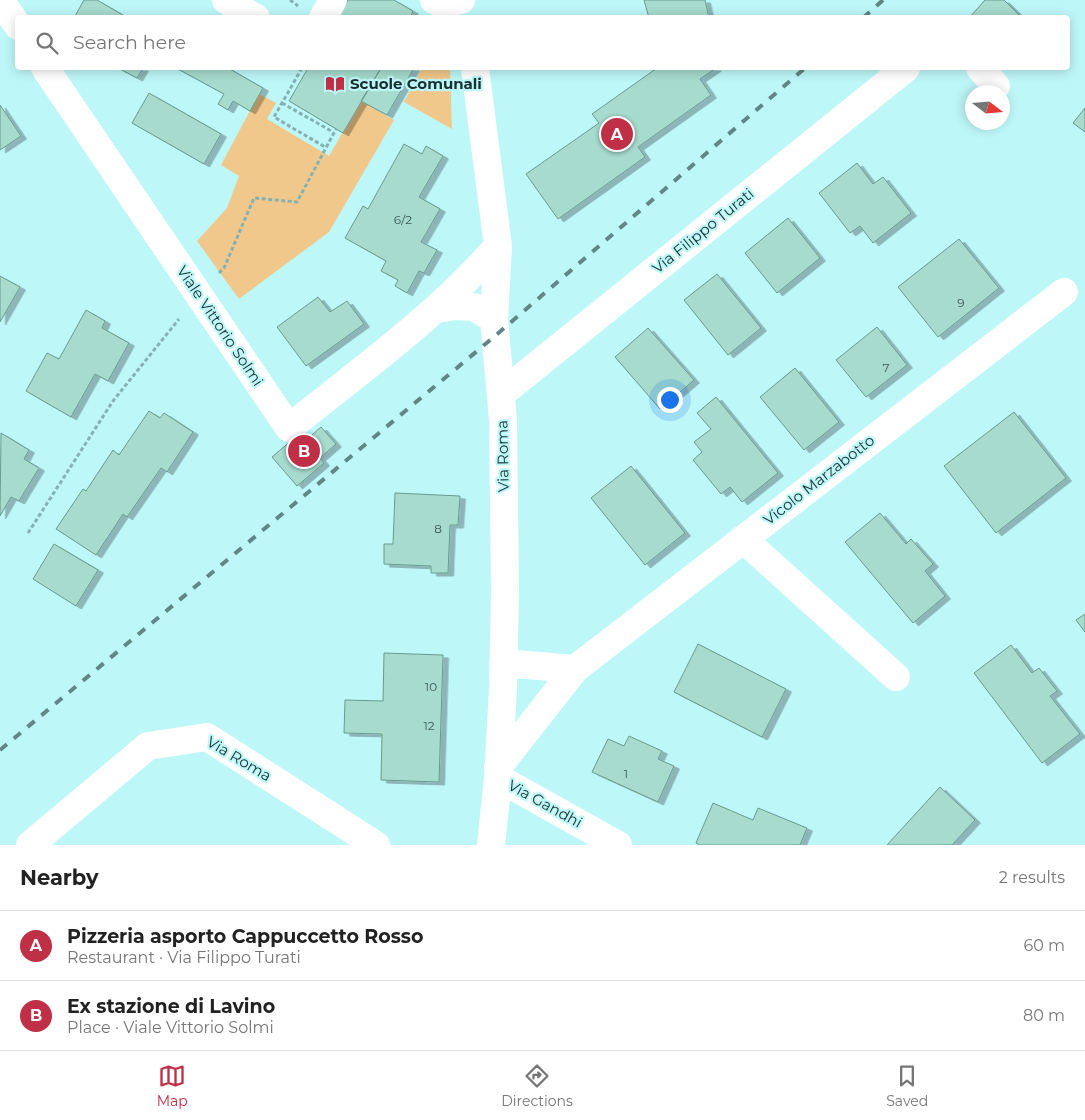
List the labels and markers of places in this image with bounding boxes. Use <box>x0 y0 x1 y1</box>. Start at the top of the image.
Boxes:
library icon: Scuole Comunali <box>324 73 346 95</box>
place label: Scuole Comunali <box>350 74 482 93</box>
pin: A <box>601 115 633 153</box>
pin: B <box>288 432 320 470</box>

